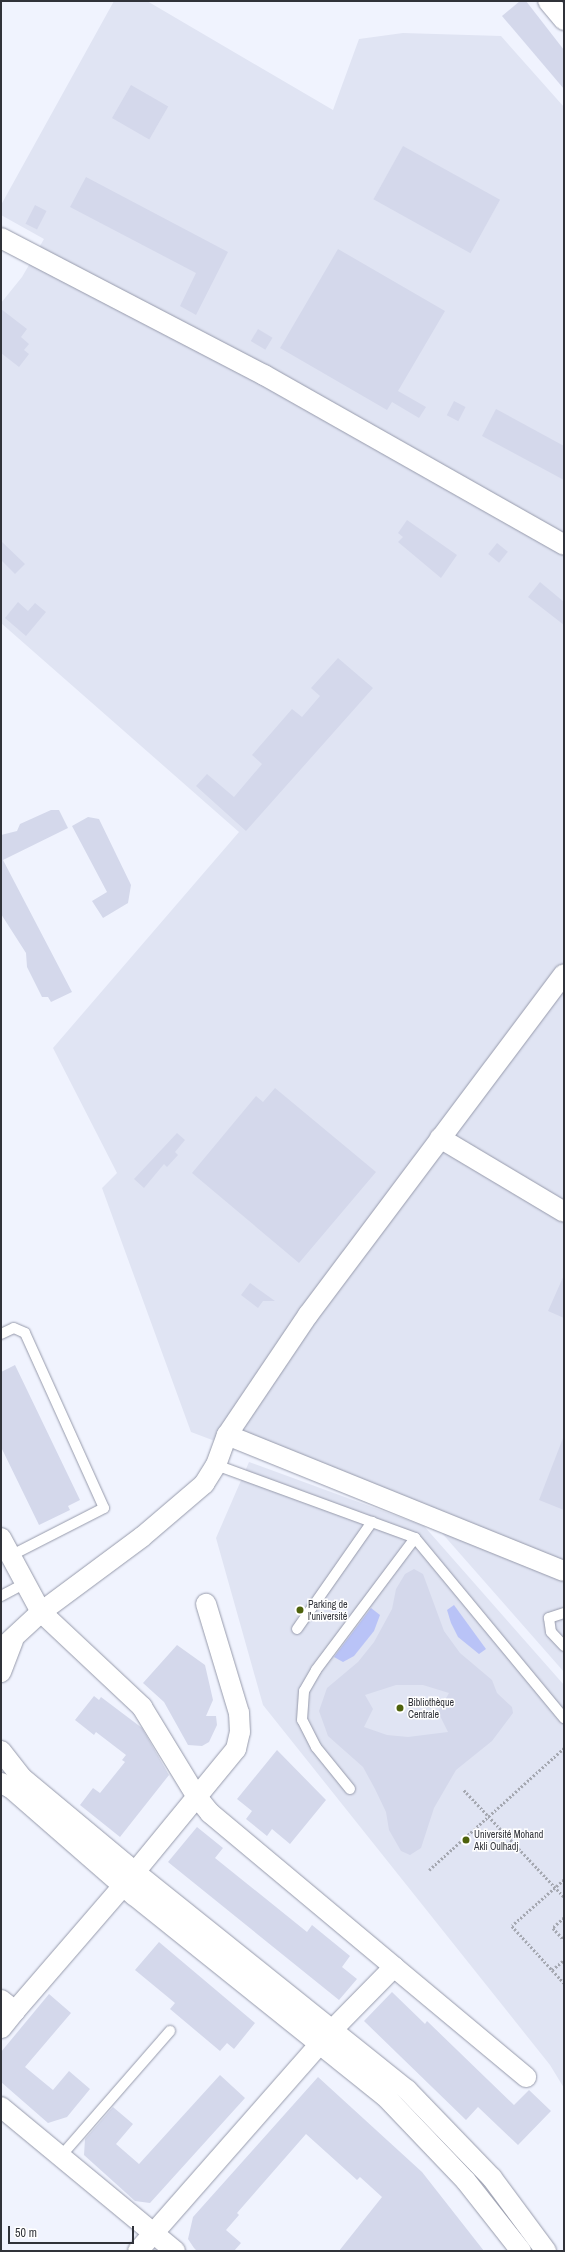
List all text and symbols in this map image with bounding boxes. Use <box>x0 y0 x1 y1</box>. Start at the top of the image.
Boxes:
place label: Parking de l'université <box>308 1598 348 1622</box>
marker: Parking de l'université <box>295 1605 305 1615</box>
place label: Bibliothèque Centrale <box>408 1696 454 1720</box>
marker: Bibliothèque Centrale <box>395 1703 405 1713</box>
place label: Université Mohand Akli Oulhadj <box>474 1828 543 1852</box>
marker: Université Mohand Akli Oulhadj <box>461 1835 471 1845</box>
scale bar <box>10 2218 136 2244</box>
text: 50 m <box>15 2225 37 2241</box>

